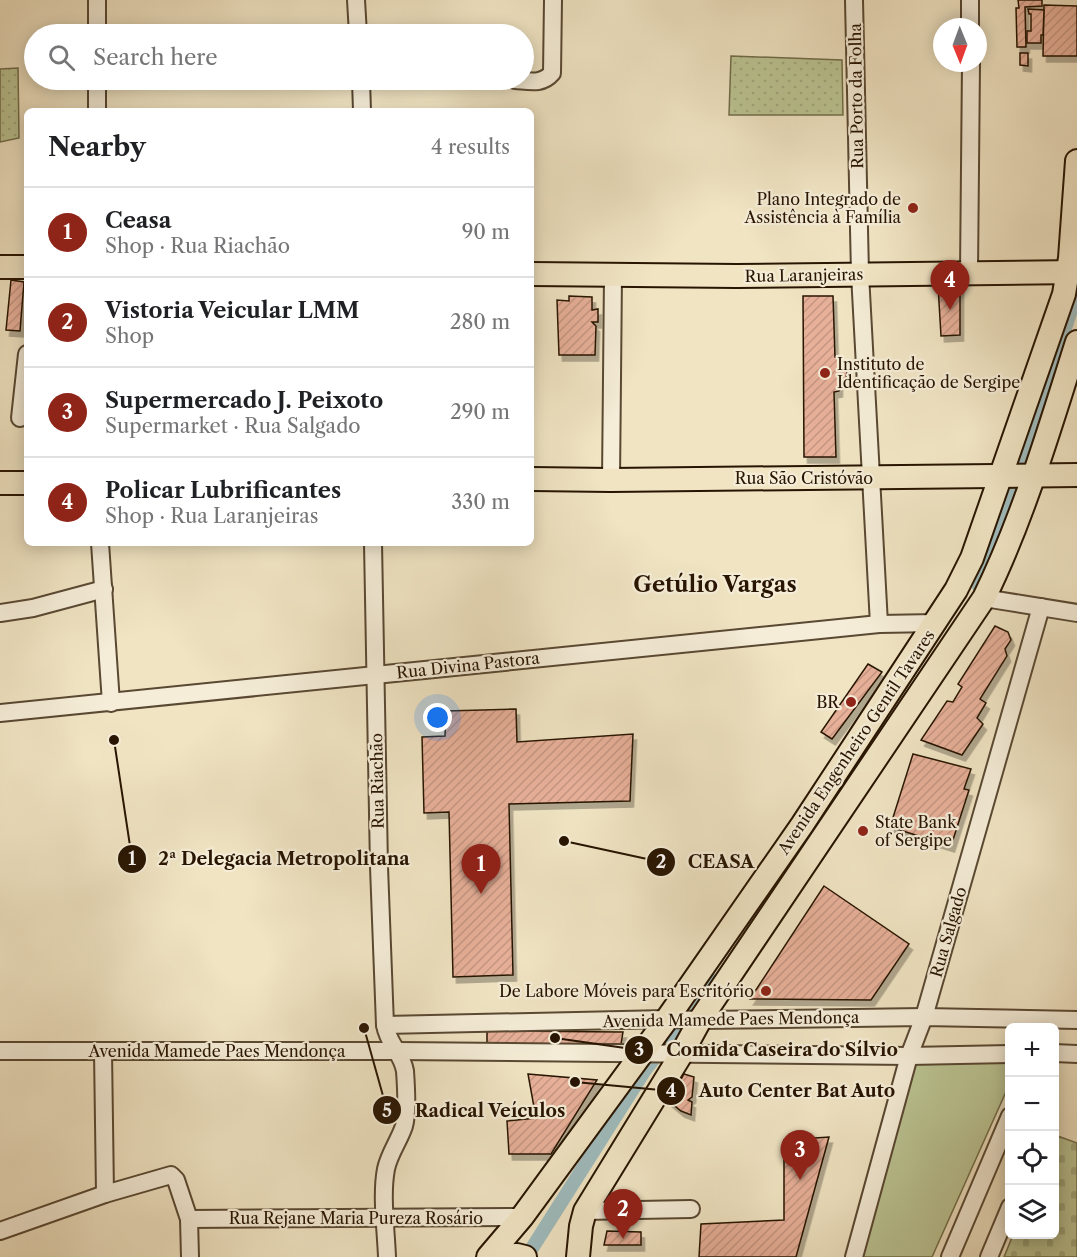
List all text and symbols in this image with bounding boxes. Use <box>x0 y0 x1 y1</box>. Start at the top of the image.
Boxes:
north arrow <box>933 18 987 72</box>
street label: Rua Porto da Folha <box>845 23 867 169</box>
search box <box>24 24 534 90</box>
icon: search <box>45 41 78 74</box>
text: Search here <box>93 44 218 71</box>
text: Nearby <box>48 131 146 163</box>
text: 4 results <box>431 135 510 159</box>
place label: Plano Integrado de Assistência à Família <box>743 189 902 227</box>
marker: Plano Integrado de Assistência à Família <box>906 201 920 215</box>
text: Ceasa <box>105 207 172 234</box>
text: 1 <box>63 220 72 244</box>
text: 90 m <box>462 220 510 244</box>
text: Shop · Rua Riachão <box>105 234 290 258</box>
pin: 4 <box>930 260 970 310</box>
street label: Rua Laranjeiras <box>745 264 863 286</box>
text: Vistoria Veicular LMM <box>105 297 359 324</box>
text: 2 <box>62 310 73 334</box>
text: 280 m <box>450 310 510 334</box>
text: Shop <box>105 324 154 348</box>
place label: Instituto de Identificação de Sergipe <box>837 354 1020 392</box>
marker: Instituto de Identificação de Sergipe <box>818 366 832 380</box>
text: Supermercado J. Peixoto <box>105 387 383 414</box>
text: 3 <box>62 400 73 424</box>
text: 290 m <box>450 400 510 424</box>
text: Supermarket · Rua Salgado <box>105 414 361 438</box>
street label: Rua São Cristóvão <box>735 468 873 488</box>
text: Policar Lubrificantes <box>105 477 341 504</box>
text: 4 <box>62 490 73 514</box>
text: 330 m <box>451 490 510 514</box>
text: Shop · Rua Laranjeiras <box>105 504 319 528</box>
district label: Getúlio Vargas <box>633 571 797 598</box>
street label: Avenida Engenheiro Gentil Tavares <box>773 626 939 859</box>
street label: Rua Divina Pastora <box>395 647 541 682</box>
place label: BR <box>816 692 840 712</box>
marker: BR <box>844 695 858 709</box>
your location <box>423 703 452 732</box>
street label: Rua Riachão <box>366 733 388 829</box>
place label: State Bank of Sergipe <box>875 812 957 850</box>
marker: State Bank of Sergipe <box>856 824 870 838</box>
callout: 2ª Delegacia Metropolitana <box>117 841 422 877</box>
pin: 1 <box>462 844 500 894</box>
callout: CEASA <box>646 844 766 880</box>
text: 1 <box>128 848 136 870</box>
text: 2ª Delegacia Metropolitana <box>158 848 410 870</box>
text: 2 <box>656 851 666 873</box>
text: CEASA <box>688 851 755 873</box>
street label: Rua Salgado <box>926 884 971 980</box>
place label: De Labore Móveis para Escritório <box>499 981 754 1001</box>
marker: De Labore Móveis para Escritório <box>759 984 773 998</box>
street label: Avenida Mamede Paes Mendonça <box>601 1007 860 1031</box>
map controls <box>1005 1023 1059 1239</box>
button: + <box>1005 1023 1059 1077</box>
callout: Comida Caseira do Sílvio <box>624 1032 911 1068</box>
text: 3 <box>634 1039 644 1061</box>
text: Comida Caseira do Sílvio <box>666 1039 898 1061</box>
street label: Avenida Mamede Paes Mendonça <box>88 1041 346 1061</box>
callout: Auto Center Bat Auto <box>656 1073 908 1109</box>
button: − <box>1005 1077 1059 1131</box>
text: 4 <box>666 1080 676 1102</box>
text: Auto Center Bat Auto <box>698 1080 895 1102</box>
callout: Radical Veículos <box>372 1092 578 1128</box>
text: 5 <box>382 1100 392 1122</box>
text: Radical Veículos <box>415 1100 565 1122</box>
pin: 3 <box>780 1130 820 1180</box>
button: locate <box>1005 1131 1059 1185</box>
button: layers <box>1005 1185 1059 1239</box>
pin: 2 <box>604 1190 642 1239</box>
street label: Rua Rejane Maria Pureza Rosário <box>229 1208 483 1228</box>

